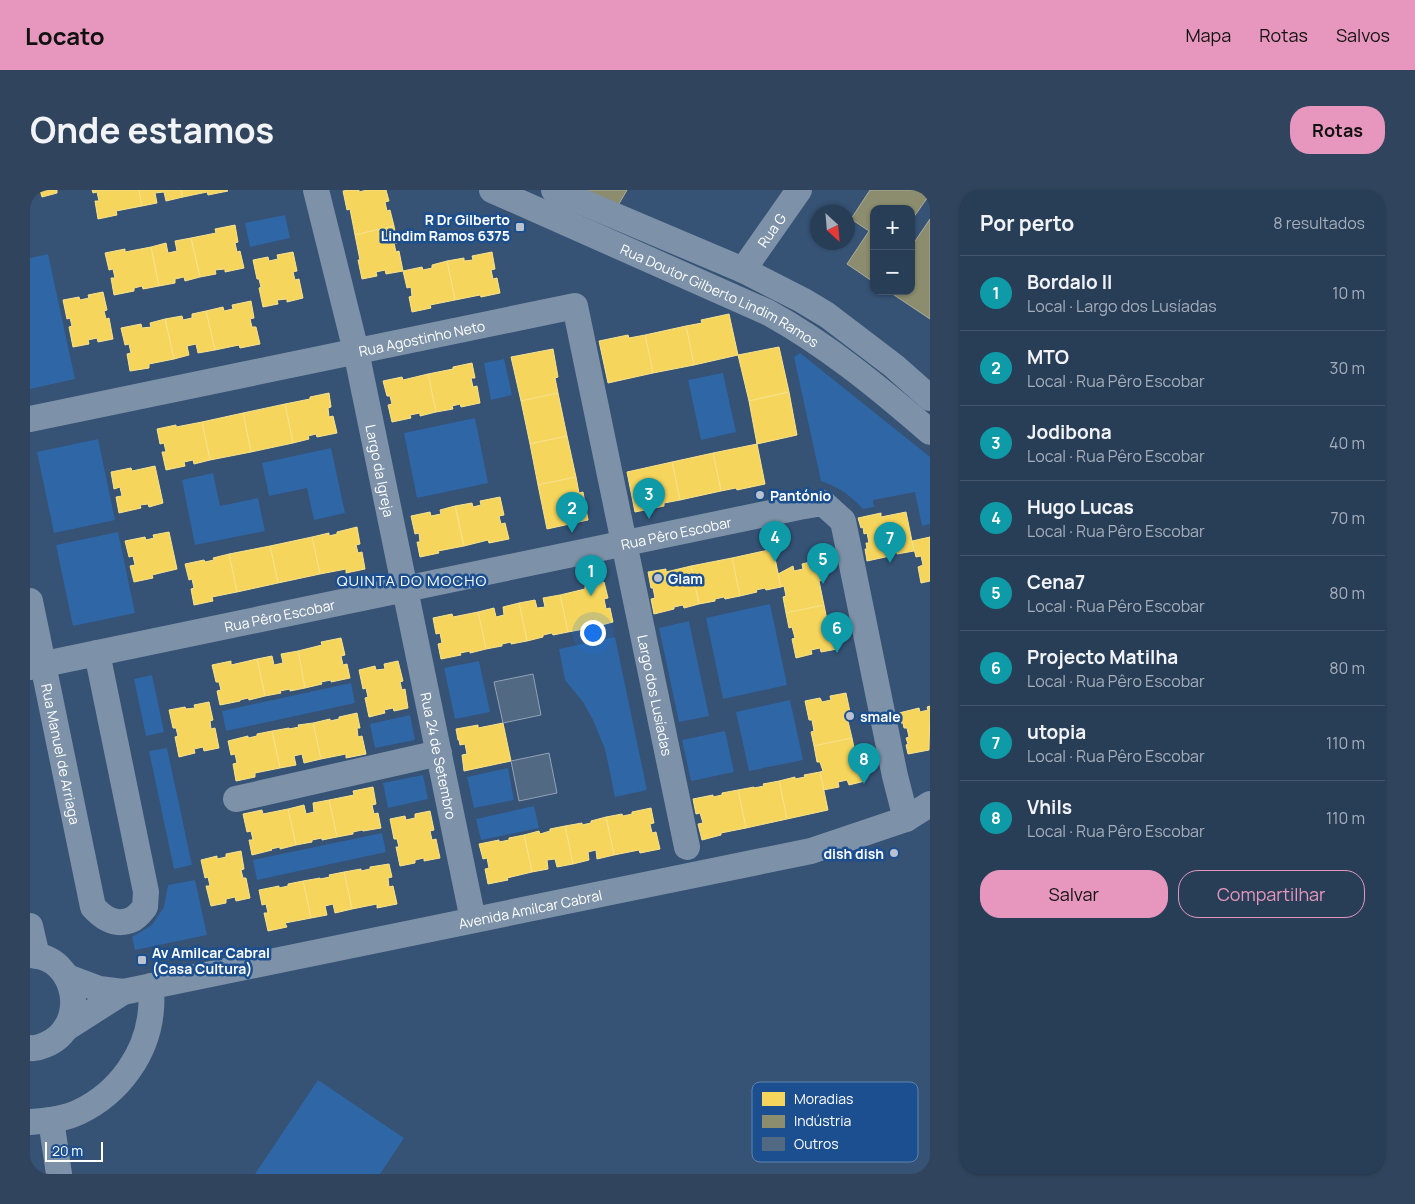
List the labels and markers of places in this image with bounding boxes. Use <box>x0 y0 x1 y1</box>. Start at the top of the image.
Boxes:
place label: R Dr Gilberto Lindim Ramos 6375 <box>381 210 510 245</box>
marker: R Dr Gilberto Lindim Ramos 6375 <box>514 221 526 233</box>
pin: 3 <box>633 478 665 519</box>
place label: Pantónio <box>770 486 832 505</box>
marker: Pantónio <box>754 489 766 501</box>
pin: 2 <box>556 492 588 533</box>
pin: 4 <box>759 521 791 562</box>
pin: 7 <box>874 522 906 563</box>
pin: 5 <box>807 543 839 584</box>
pin: 1 <box>575 555 607 596</box>
place label: Glam <box>668 569 703 588</box>
marker: Glam <box>652 572 664 584</box>
pin: 6 <box>821 612 853 653</box>
place label: smale <box>860 707 901 726</box>
marker: smale <box>844 710 856 722</box>
pin: 8 <box>848 743 880 784</box>
place label: dish dish <box>823 844 884 863</box>
marker: dish dish <box>888 847 900 859</box>
place label: Av Amilcar Cabral (Casa Cultura) <box>152 943 270 978</box>
marker: Av Amilcar Cabral (Casa Cultura) <box>136 954 148 966</box>

